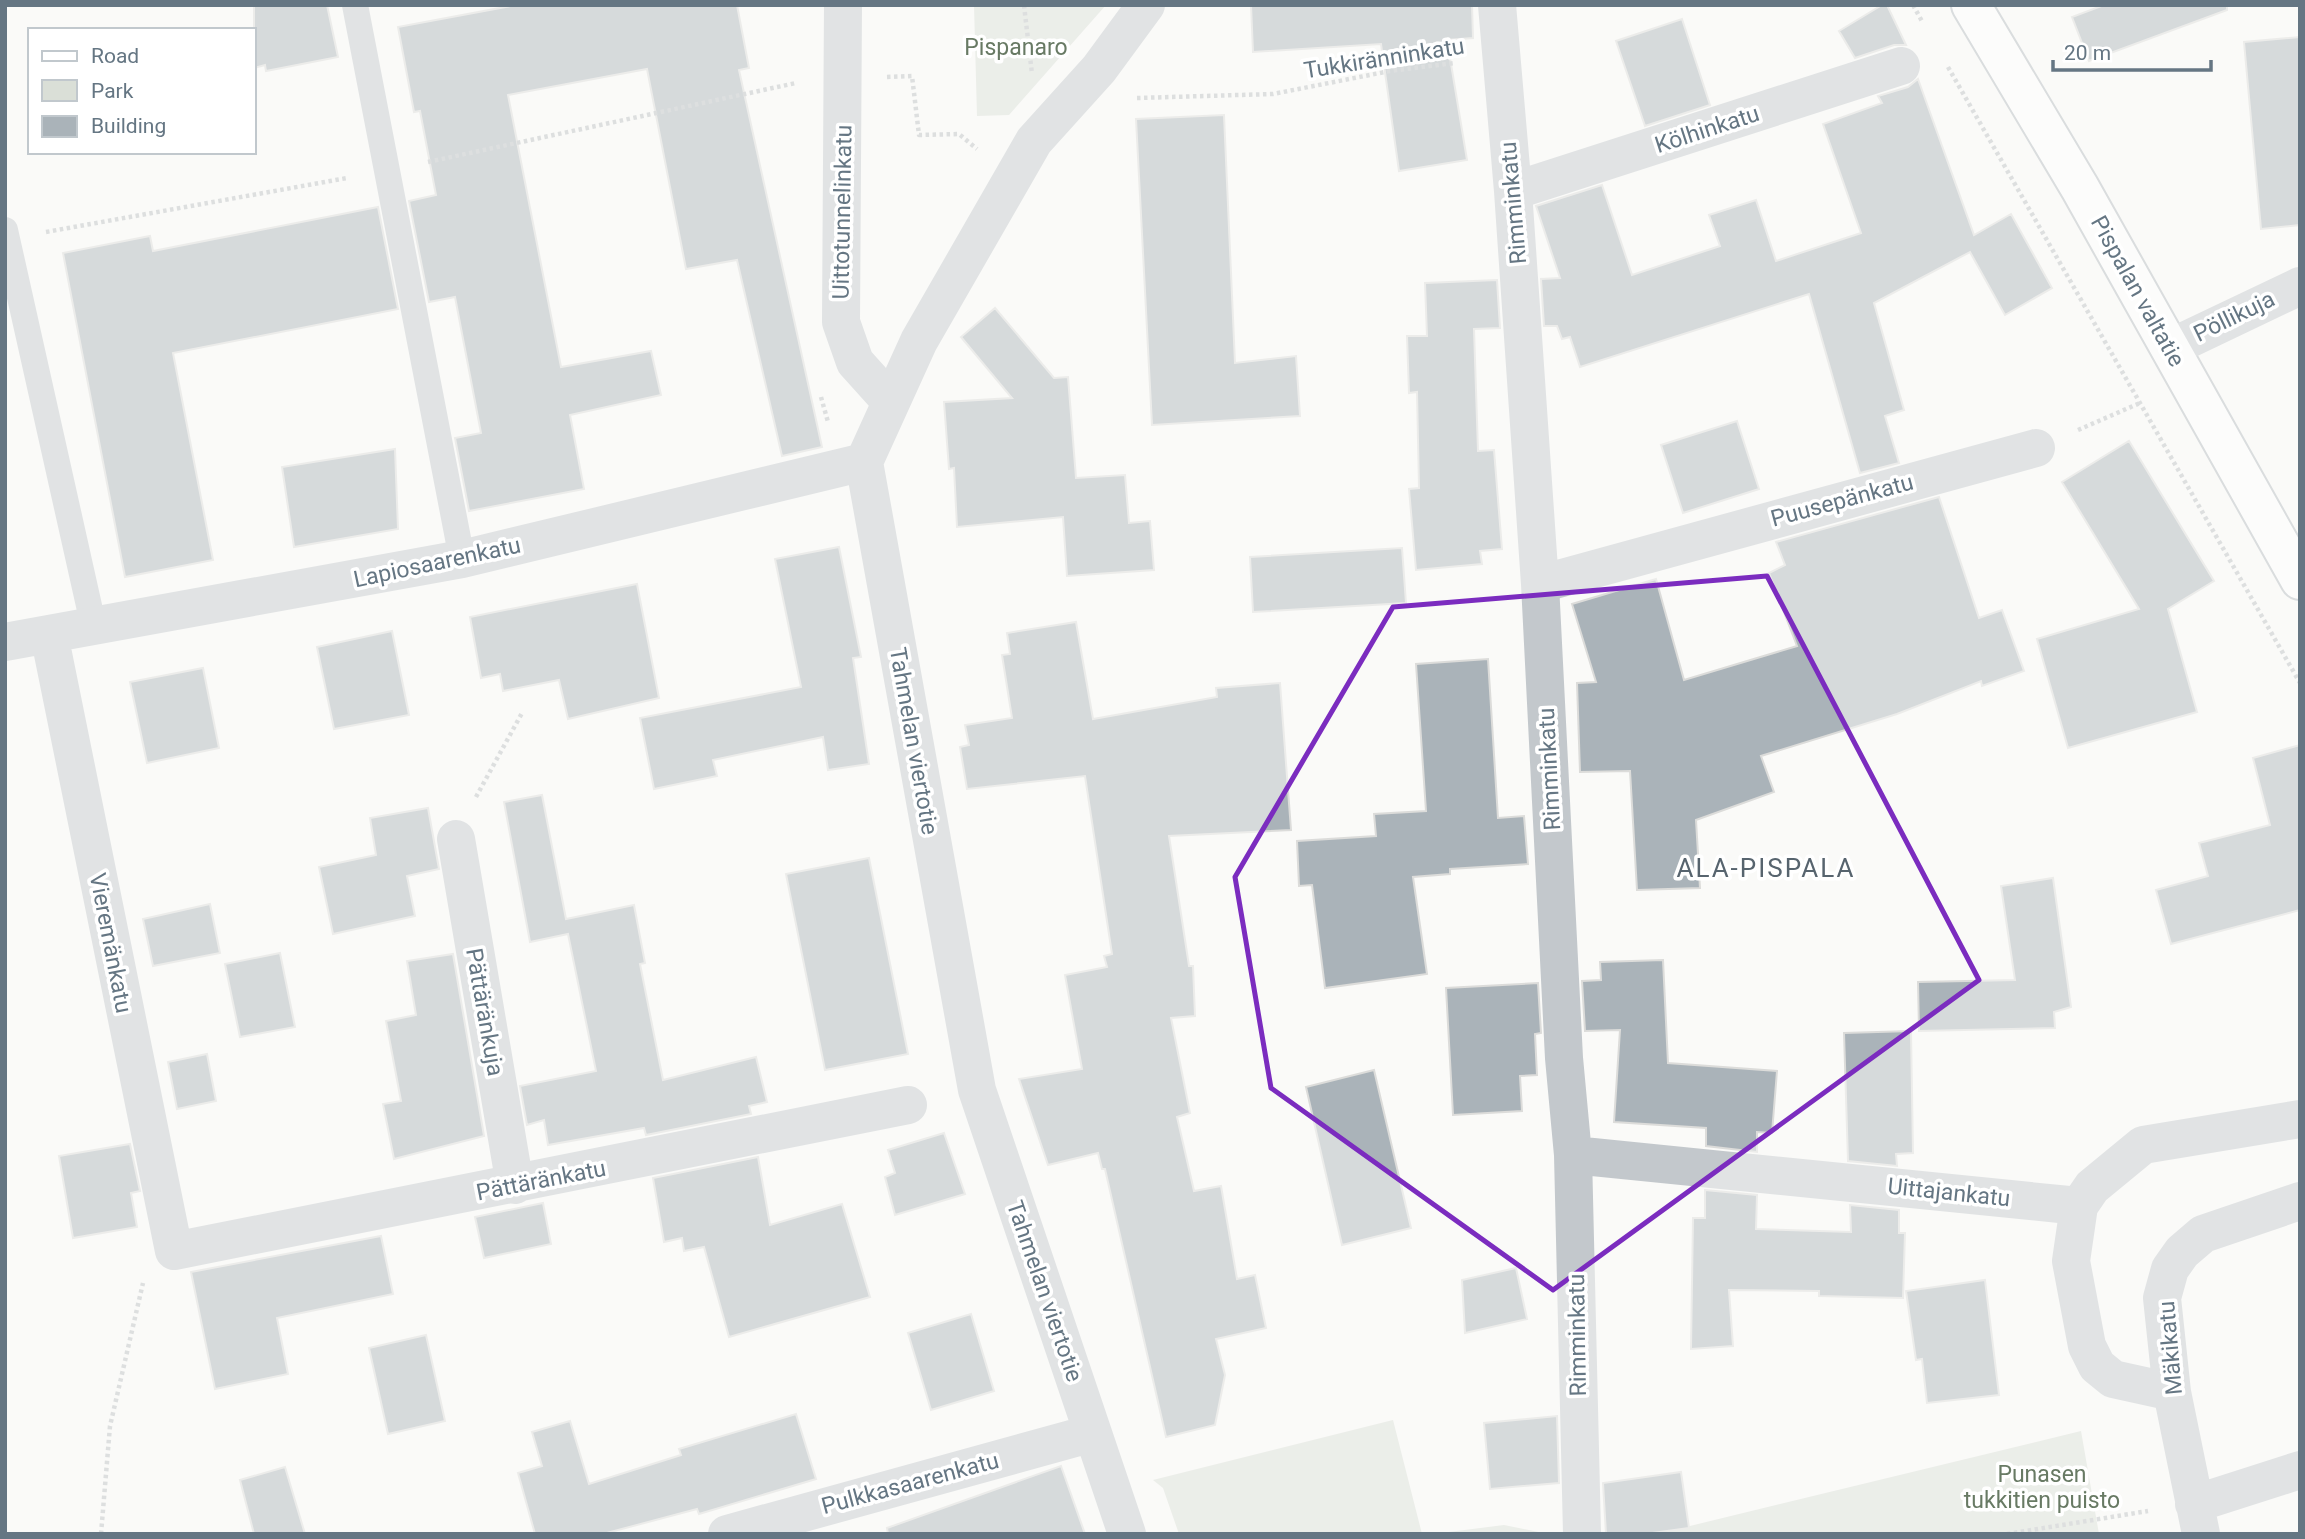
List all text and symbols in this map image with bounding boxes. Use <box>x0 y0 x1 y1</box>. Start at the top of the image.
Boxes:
legend <box>28 28 256 154</box>
scale bar <box>2053 28 2210 72</box>
street label: Tukkiränninkatu <box>1302 32 1466 85</box>
park label: Pispanaro <box>964 34 1068 61</box>
text: 20 m <box>2064 41 2111 65</box>
text: Road <box>91 44 139 68</box>
text: Park <box>91 79 134 103</box>
street label: Kölhinkatu <box>1652 100 1763 159</box>
text: Building <box>91 114 166 138</box>
street label: Uittotunnelinkatu <box>827 125 858 299</box>
street label: Rimminkatu <box>1495 141 1532 265</box>
street label: Pispalan valtatie <box>2085 211 2190 371</box>
street label: Pöllikuja <box>2189 285 2279 348</box>
street label: Puusepänkatu <box>1768 468 1916 532</box>
street label: Lapiosaarenkatu <box>351 532 523 593</box>
street label: Tahmelan viertotie <box>884 645 943 837</box>
street label: Rimminkatu <box>1533 707 1566 831</box>
district label: ALA-PISPALA <box>1676 853 1856 883</box>
street label: Vieremänkatu <box>84 871 137 1015</box>
street label: Pättäränkuja <box>460 946 509 1078</box>
street label: Pättäränkatu <box>474 1155 608 1206</box>
street label: Uittajankatu <box>1886 1173 2012 1212</box>
street label: Tahmelan viertotie <box>1001 1197 1088 1385</box>
street label: Rimminkatu <box>1563 1273 1592 1397</box>
street label: Mäkikatu <box>2153 1300 2188 1396</box>
street label: Pulkkasaarenkatu <box>819 1447 1002 1520</box>
park label: Punasen tukkitien puisto <box>1964 1461 2120 1514</box>

